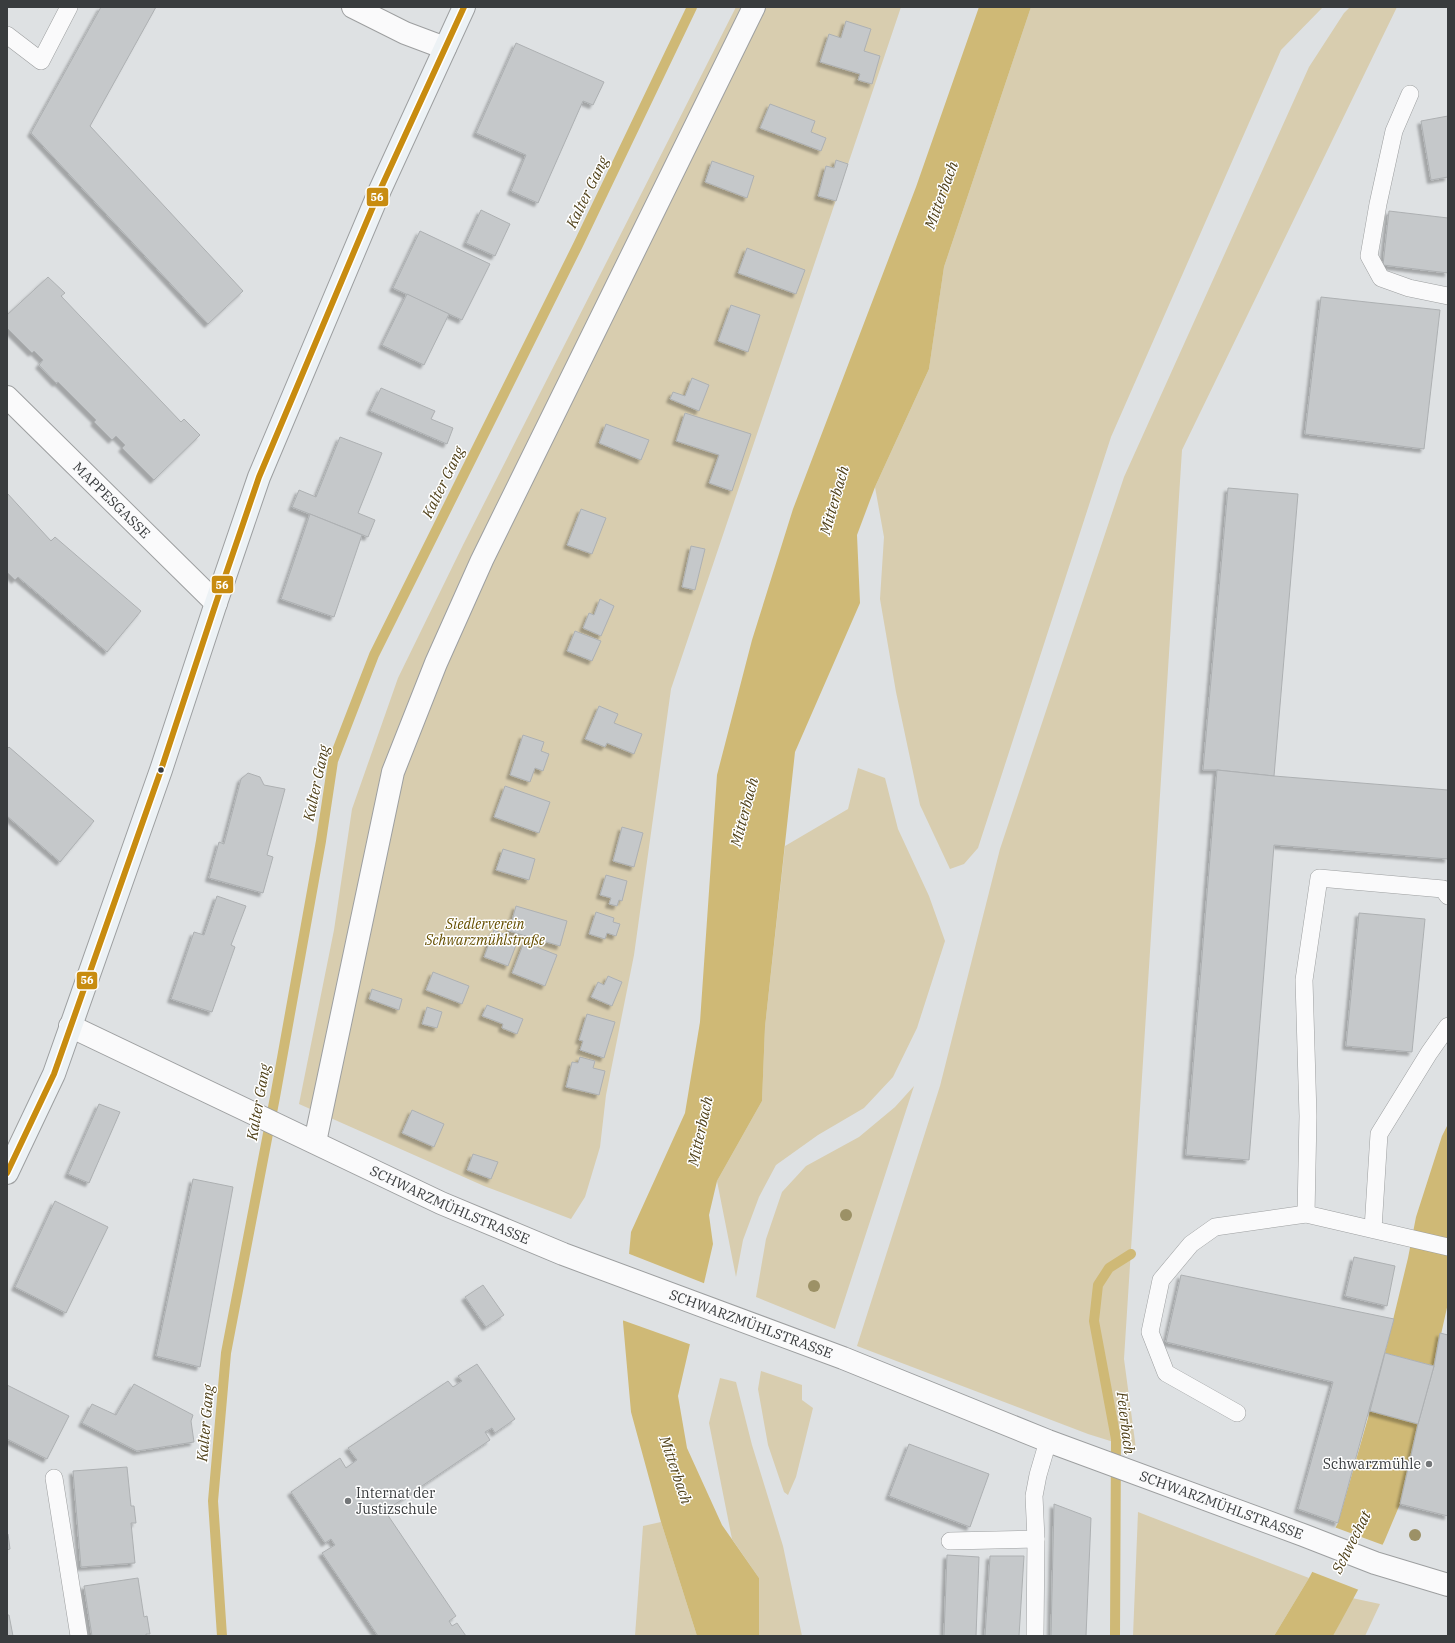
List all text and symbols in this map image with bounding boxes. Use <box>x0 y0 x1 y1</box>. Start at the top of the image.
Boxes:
water label: Kalter Gang <box>561 152 613 232</box>
water label: Mitterbach <box>920 158 962 232</box>
line badge: 56 <box>366 187 389 207</box>
text: 56 <box>370 190 384 204</box>
water label: Kalter Gang <box>417 442 469 522</box>
street label: MAPPESGASSE <box>69 458 154 542</box>
water label: Mitterbach <box>815 463 853 538</box>
line badge: 56 <box>211 575 234 594</box>
text: 56 <box>215 578 229 592</box>
water label: Kalter Gang <box>298 742 334 824</box>
unlabelled marker <box>156 765 166 775</box>
water label: Mitterbach <box>725 775 763 850</box>
park label: Siedlerverein Schwarzmühlstraße <box>424 915 546 949</box>
line badge: 56 <box>76 971 98 990</box>
text: 56 <box>80 973 94 987</box>
water label: Kalter Gang <box>242 1061 274 1143</box>
water label: Mitterbach <box>683 1094 717 1169</box>
street label: SCHWARZMÜHLSTRASSE <box>367 1161 533 1248</box>
street label: SCHWARZMÜHLSTRASSE <box>667 1285 835 1362</box>
water label: Kalter Gang <box>192 1383 218 1463</box>
water label: Feierbach <box>1113 1390 1139 1456</box>
water label: Mitterbach <box>655 1433 697 1507</box>
place label: Schwarzmühle <box>1323 1455 1421 1473</box>
marker: Schwarzmühle <box>1424 1459 1434 1469</box>
street label: SCHWARZMÜHLSTRASSE <box>1137 1467 1306 1543</box>
place label: Internat der Justizschule <box>356 1484 437 1518</box>
marker: Internat der Justizschule <box>343 1496 353 1506</box>
water label: Schwechat <box>1327 1507 1375 1577</box>

